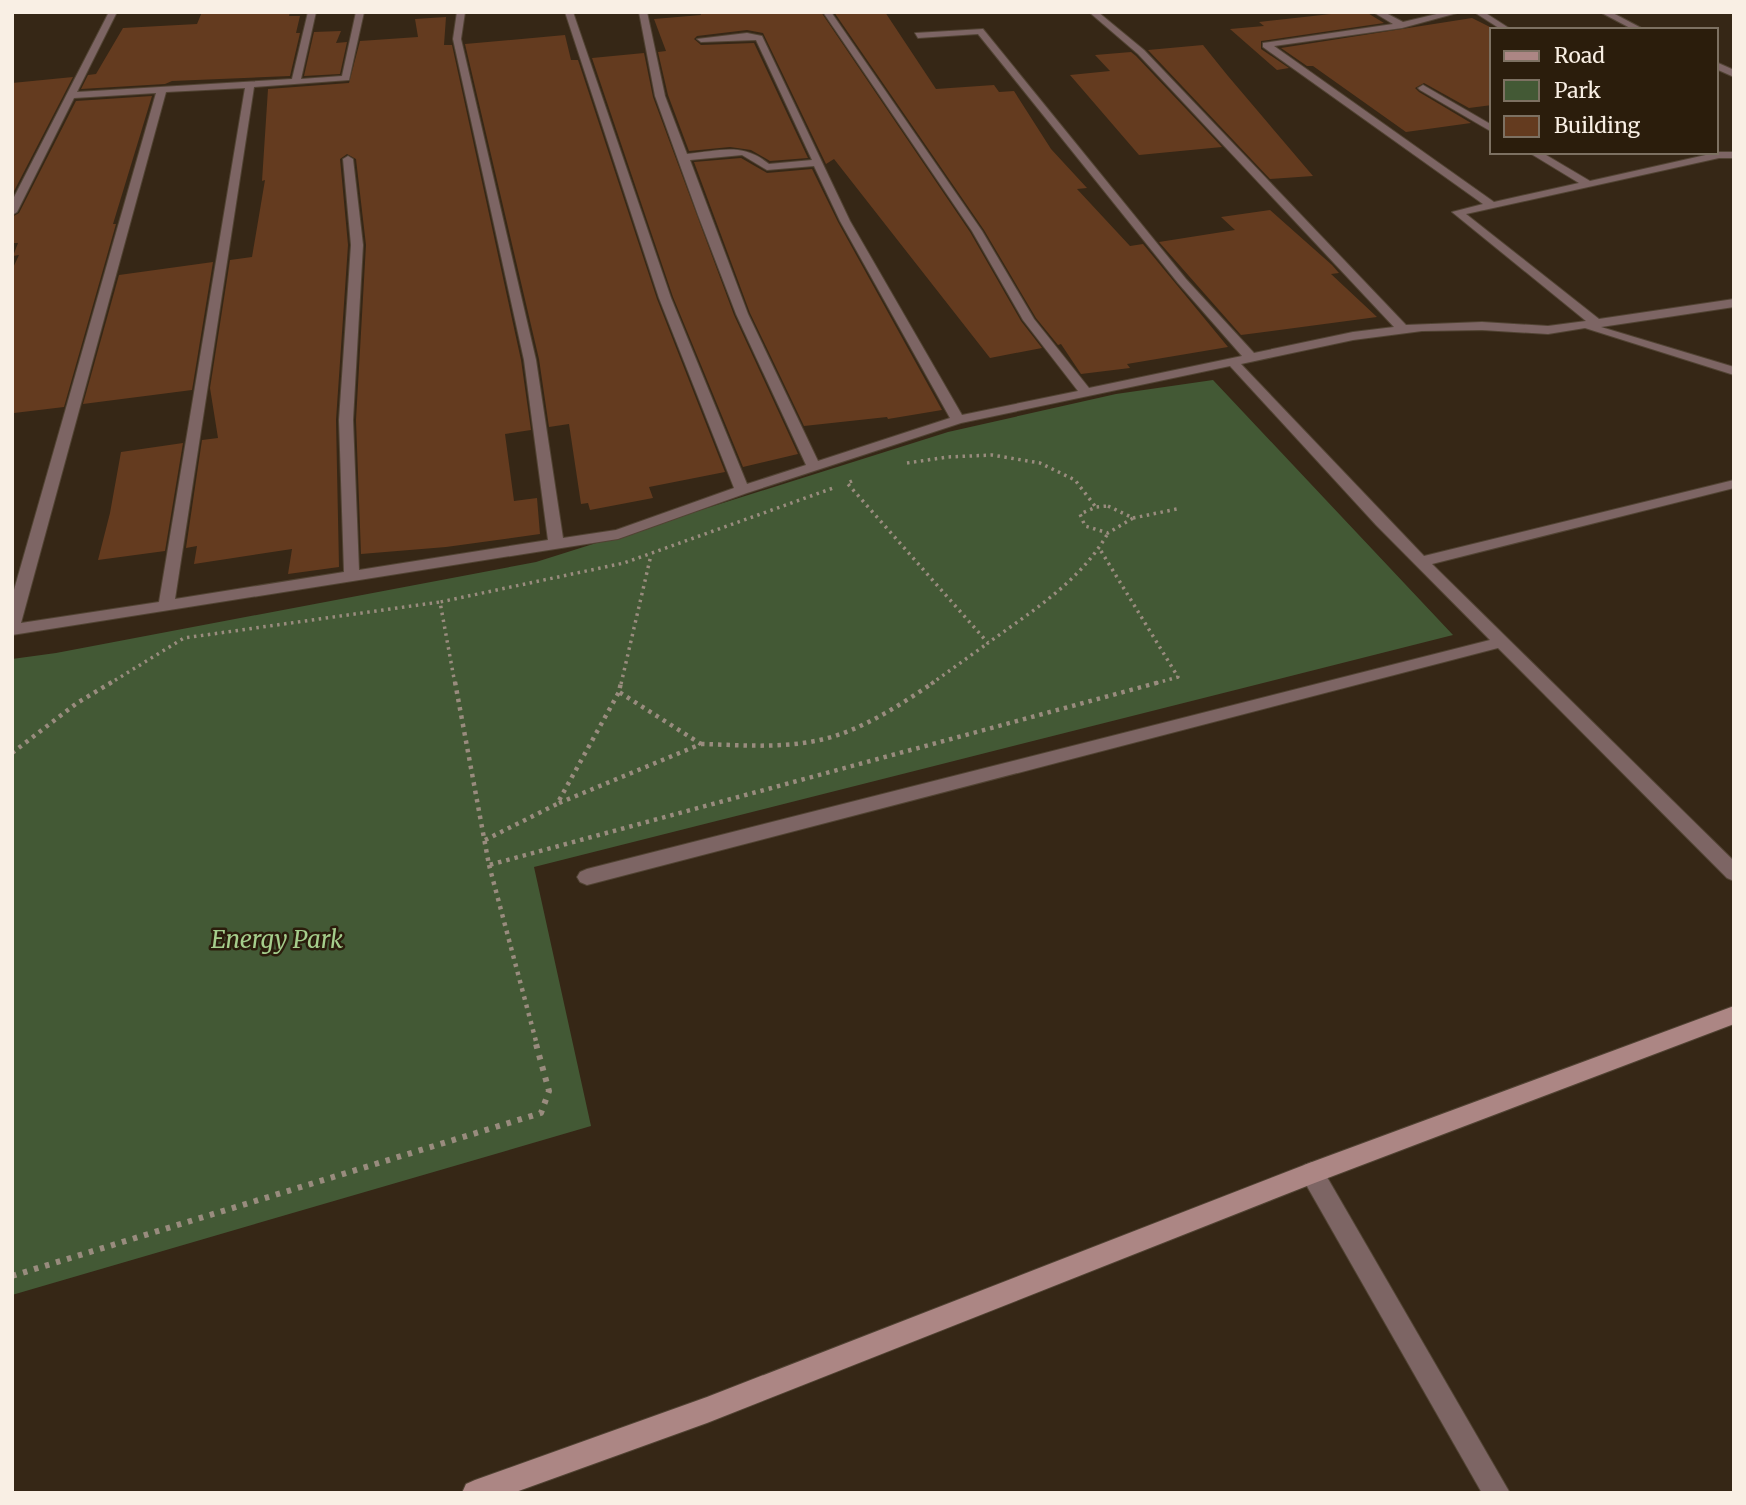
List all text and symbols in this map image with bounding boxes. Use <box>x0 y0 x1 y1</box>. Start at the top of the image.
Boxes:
legend <box>1490 28 1718 154</box>
text: Road <box>1554 42 1605 69</box>
text: Park <box>1554 77 1601 104</box>
text: Building <box>1554 112 1641 139</box>
park label: Energy Park <box>211 924 343 955</box>

